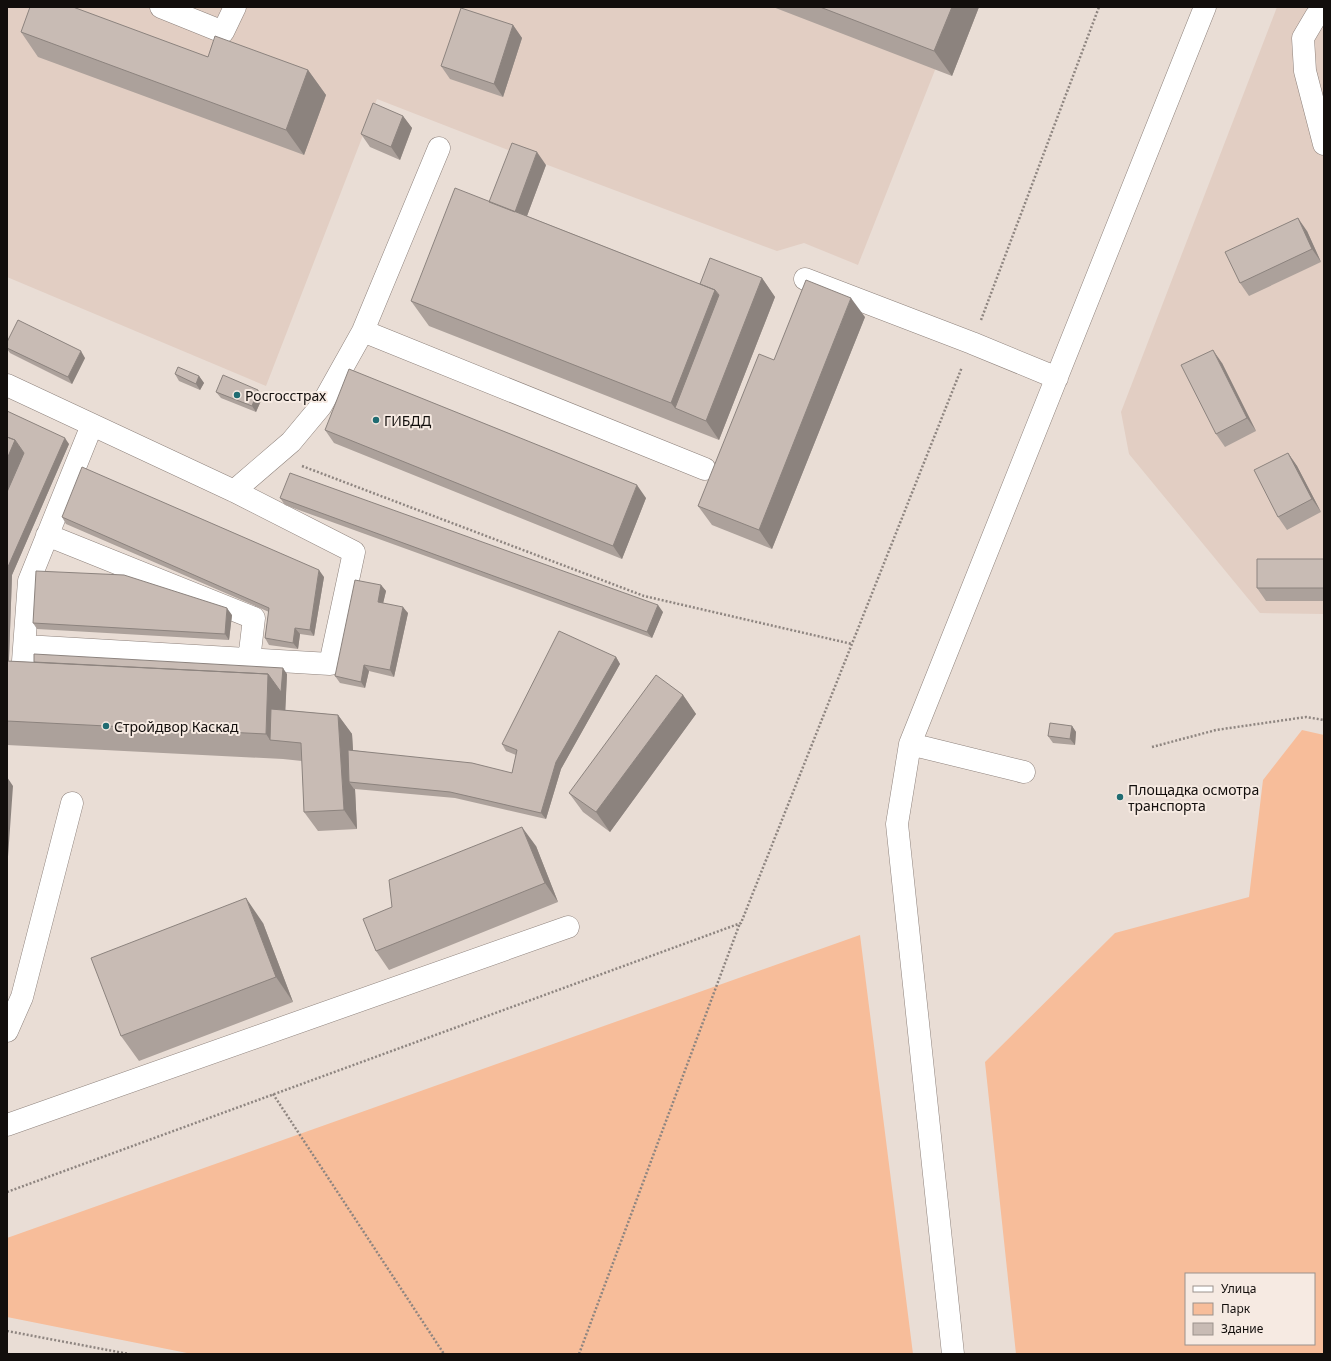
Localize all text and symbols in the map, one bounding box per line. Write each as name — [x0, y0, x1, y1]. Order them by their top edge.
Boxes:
place label: Росгосстрах — [245, 386, 327, 405]
marker: Росгосстрах — [232, 390, 242, 400]
place label: ГИБДД — [384, 411, 432, 430]
marker: ГИБДД — [371, 415, 381, 425]
place label: Стройдвор Каскад — [114, 717, 239, 736]
marker: Стройдвор Каскад — [101, 721, 111, 731]
place label: Площадка осмотра транспорта — [1128, 780, 1259, 815]
marker: Площадка осмотра транспорта — [1115, 792, 1125, 802]
legend — [1185, 1273, 1315, 1345]
text: Улица — [1221, 1280, 1256, 1297]
text: Парк — [1221, 1300, 1251, 1317]
text: Здание — [1221, 1320, 1264, 1337]

